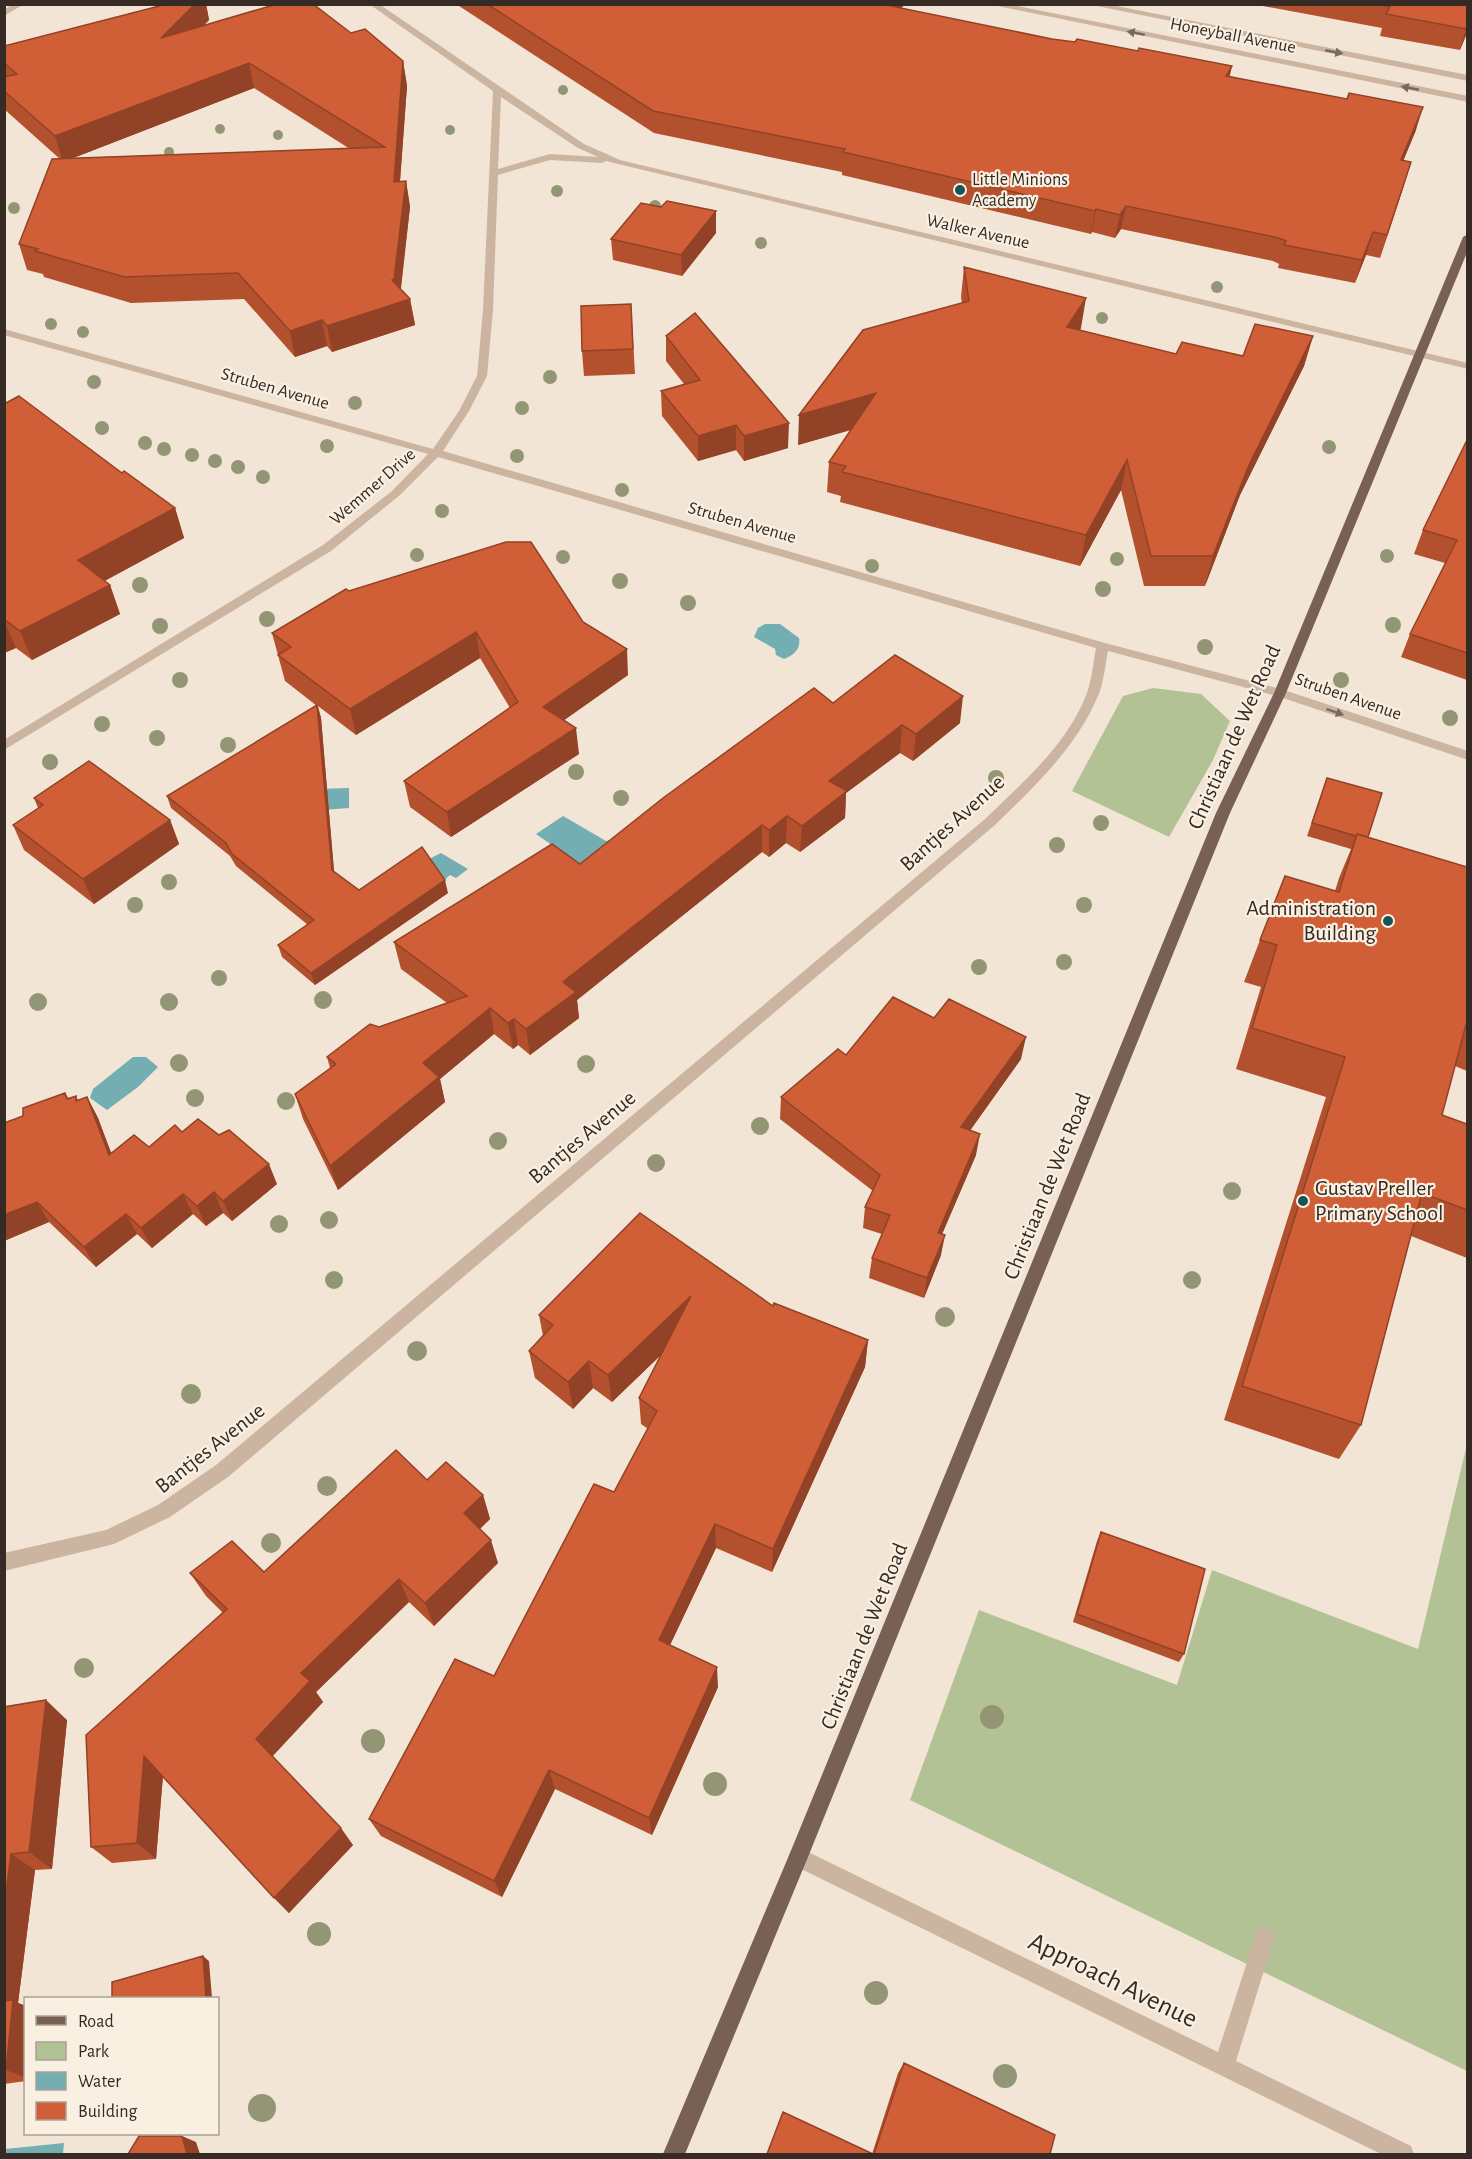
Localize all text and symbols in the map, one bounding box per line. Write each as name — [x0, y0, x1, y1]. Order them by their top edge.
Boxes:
street label: Honeyball Avenue — [1169, 15, 1297, 57]
one-way arrow — [1127, 28, 1146, 37]
one-way arrow — [1325, 48, 1344, 57]
one-way arrow — [1400, 83, 1419, 92]
place label: Little Minions Academy — [972, 171, 1068, 210]
marker: Little Minions Academy — [953, 183, 967, 197]
street label: Walker Avenue — [925, 211, 1031, 253]
street label: Struben Avenue — [219, 365, 331, 413]
street label: Wemmer Drive — [327, 445, 419, 529]
street label: Struben Avenue — [686, 499, 798, 547]
street label: Christiaan de Wet Road — [1183, 642, 1285, 832]
street label: Struben Avenue — [1292, 670, 1404, 724]
one-way arrow — [1326, 707, 1344, 717]
street label: Bantjes Avenue — [896, 771, 1008, 875]
place label: Administration Building — [1246, 897, 1376, 944]
marker: Administration Building — [1381, 914, 1395, 928]
street label: Bantjes Avenue — [524, 1086, 640, 1188]
street label: Christiaan de Wet Road — [1000, 1090, 1094, 1282]
place label: Gustav Preller Primary School — [1315, 1177, 1443, 1224]
marker: Gustav Preller Primary School — [1296, 1194, 1310, 1208]
street label: Bantjes Avenue — [151, 1399, 269, 1497]
street label: Christiaan de Wet Road — [817, 1540, 911, 1732]
street label: Approach Avenue — [1024, 1927, 1202, 2033]
legend — [24, 1997, 219, 2135]
text: Road — [78, 2013, 114, 2031]
text: Park — [78, 2043, 110, 2061]
text: Water — [78, 2073, 121, 2091]
text: Building — [78, 2103, 138, 2121]

